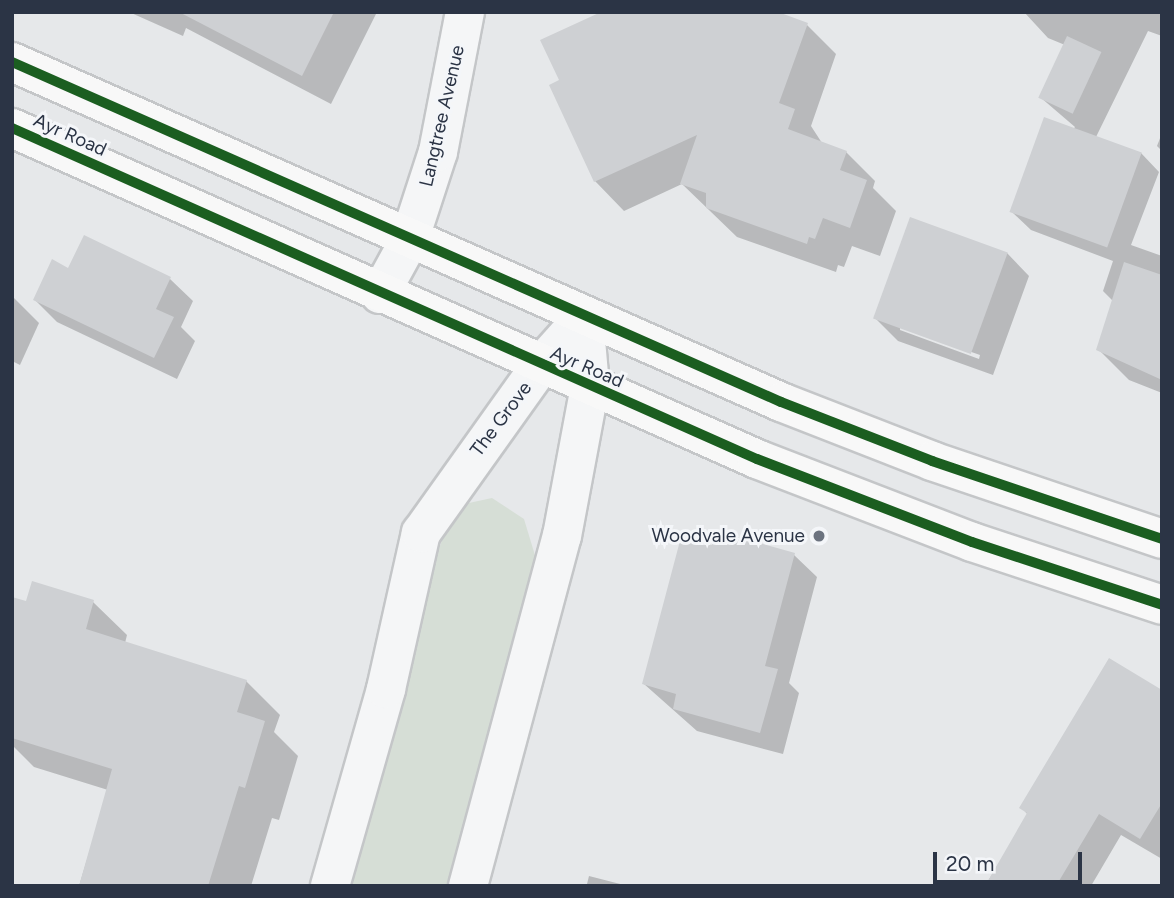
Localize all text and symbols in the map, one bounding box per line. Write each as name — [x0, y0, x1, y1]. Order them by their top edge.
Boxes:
street label: Langtree Avenue — [415, 43, 469, 189]
street label: Ayr Road — [30, 109, 110, 161]
street label: Ayr Road — [547, 341, 627, 393]
street label: The Grove — [465, 377, 537, 461]
place label: Woodvale Avenue — [652, 525, 805, 547]
marker: Woodvale Avenue — [811, 528, 827, 544]
scale bar — [936, 838, 1085, 882]
text: 20 m — [946, 851, 994, 876]

